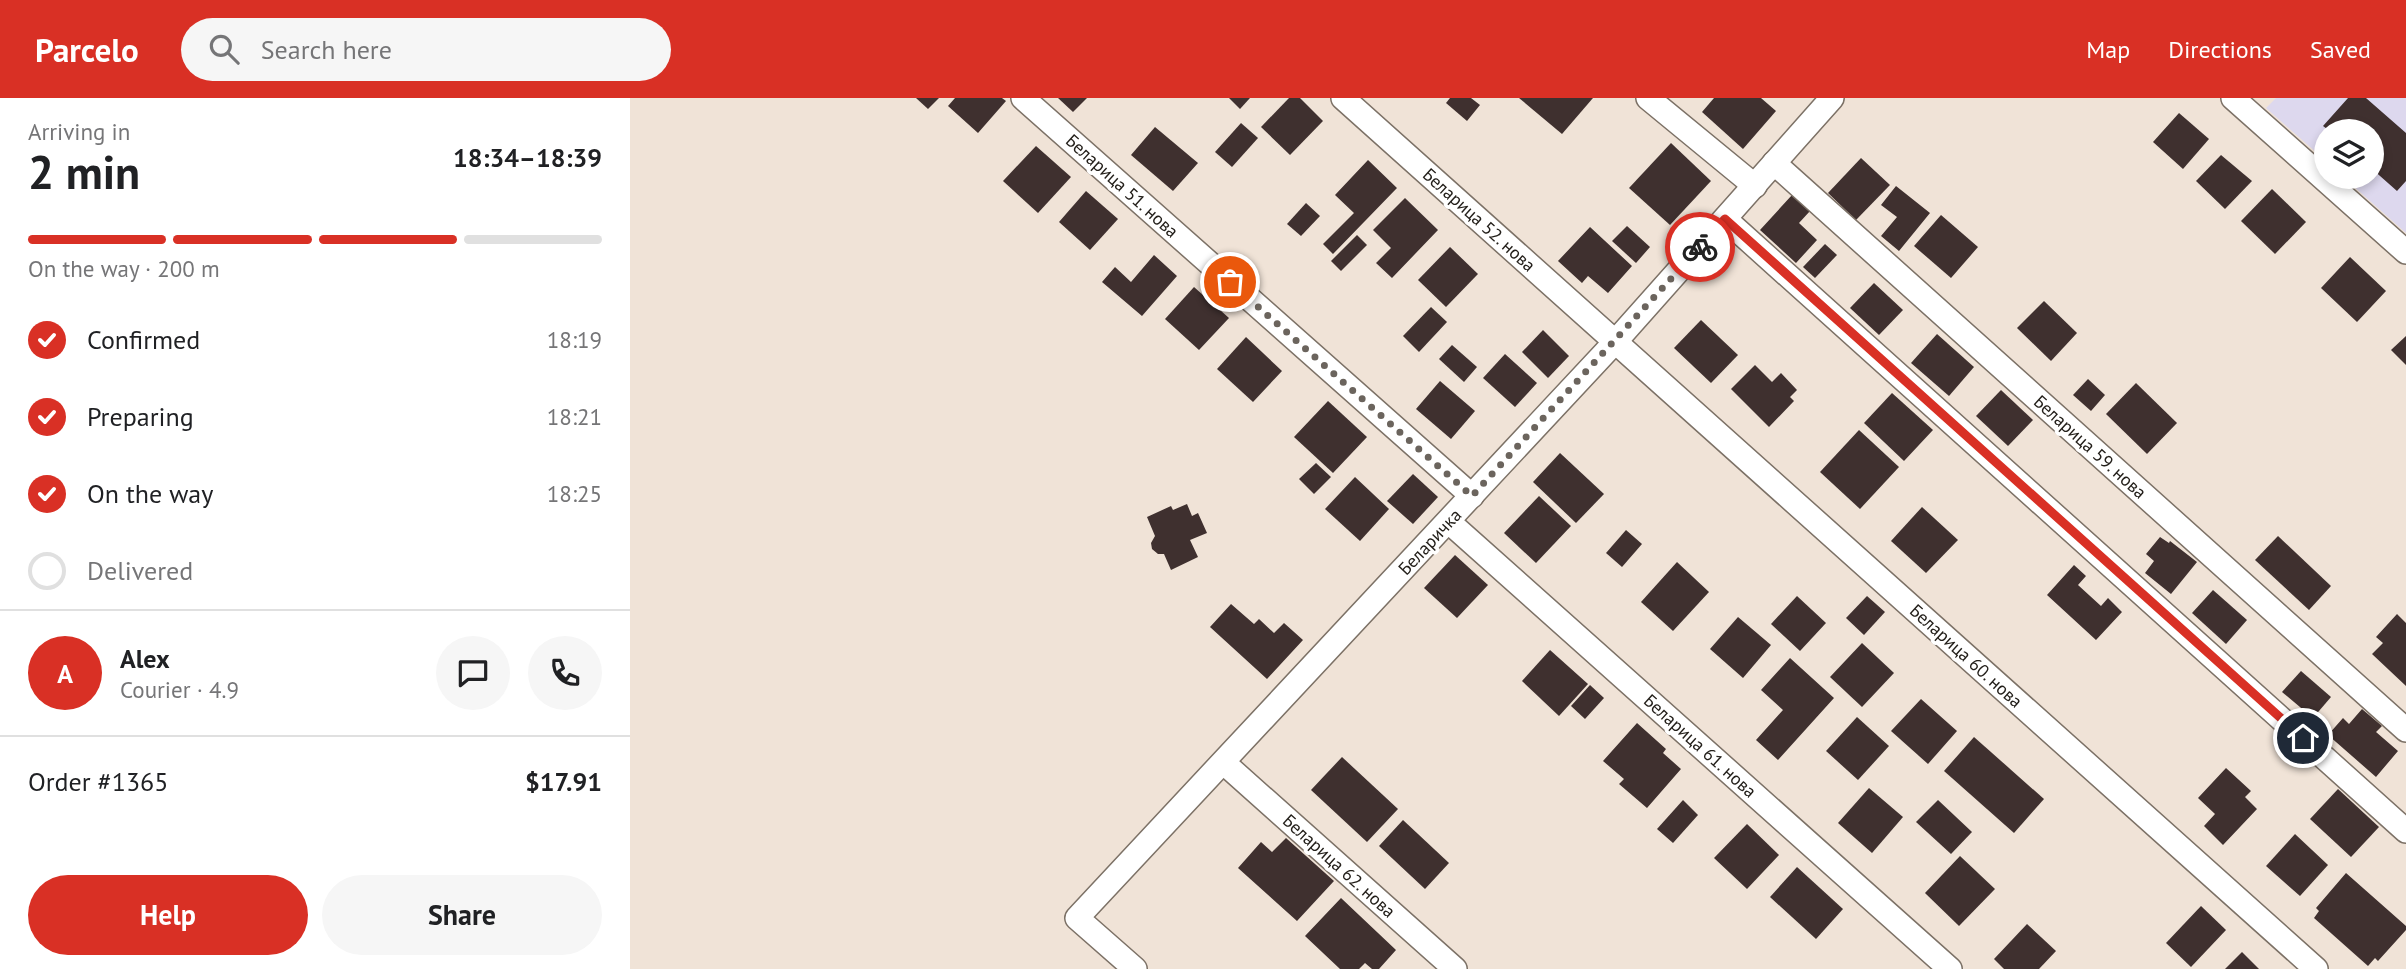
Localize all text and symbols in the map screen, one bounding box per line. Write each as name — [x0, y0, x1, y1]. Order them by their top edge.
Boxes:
search box — [181, 18, 671, 81]
text: Parcelo — [35, 28, 139, 71]
icon: search — [205, 30, 243, 68]
text: Search here — [261, 33, 392, 66]
text: Map — [2086, 34, 2130, 65]
text: Directions — [2168, 34, 2272, 65]
text: Saved — [2310, 34, 2371, 65]
text: Arriving in — [28, 117, 130, 146]
map controls — [2314, 119, 2384, 189]
button: layers — [2314, 119, 2384, 189]
street label: Беларица 51. нова — [1061, 129, 1184, 242]
text: 18:34–18:39 — [453, 141, 602, 174]
text: 2 min — [28, 142, 140, 202]
street label: Беларица 52. нова — [1418, 163, 1541, 276]
courier — [1665, 212, 1735, 282]
icon: bike — [1681, 228, 1719, 266]
pin — [1200, 252, 1260, 312]
text: On the way · 200 m — [28, 254, 220, 283]
icon: bag — [1211, 263, 1249, 301]
icon: check — [28, 321, 66, 359]
text: Confirmed — [87, 323, 200, 356]
text: 18:19 — [547, 325, 602, 354]
street label: Беларица 59. нова — [2029, 390, 2152, 503]
icon: check — [28, 398, 66, 436]
text: Preparing — [87, 400, 194, 433]
text: 18:21 — [547, 402, 602, 431]
icon: check — [28, 475, 66, 513]
text: On the way — [87, 477, 213, 510]
text: 18:25 — [547, 479, 602, 508]
street label: Беларичка — [1393, 504, 1466, 580]
text: Delivered — [87, 554, 193, 587]
street label: Беларица 60. нова — [1905, 599, 2028, 712]
button: chat — [436, 636, 510, 710]
button: phone — [528, 636, 602, 710]
text: Alex — [120, 642, 170, 675]
text: A — [57, 657, 73, 690]
text: Courier · 4.9 — [120, 675, 239, 704]
street label: Беларица 61. нова — [1639, 689, 1762, 802]
pin — [2273, 708, 2333, 768]
icon: home — [2284, 719, 2322, 757]
text: Order #1365 — [28, 765, 168, 798]
text: $17.91 — [525, 765, 602, 798]
street label: Беларица 62. нова — [1278, 809, 1401, 922]
button: Help — [28, 875, 308, 955]
button: Share — [322, 875, 602, 955]

